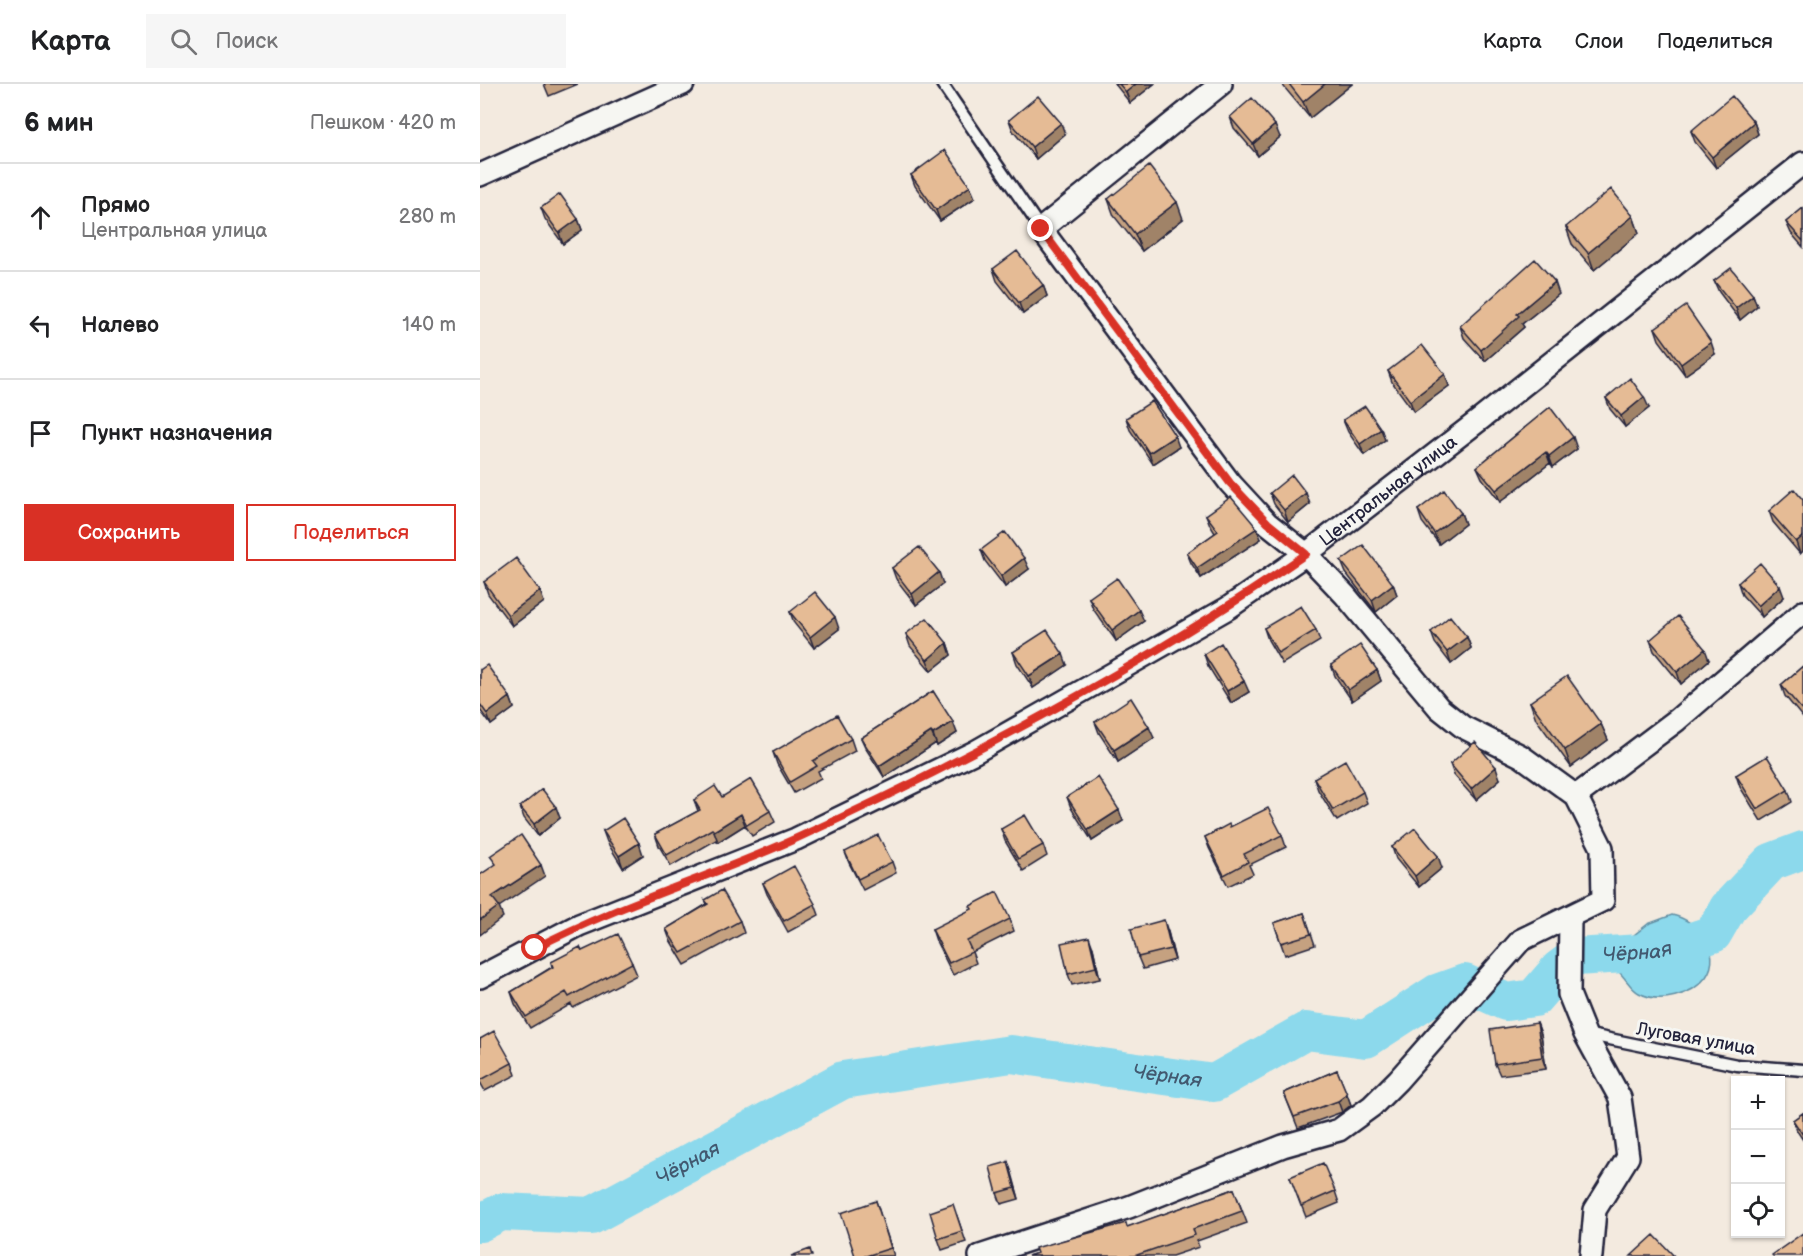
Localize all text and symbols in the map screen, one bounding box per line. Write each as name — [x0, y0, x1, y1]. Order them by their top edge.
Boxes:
search box — [146, 14, 566, 68]
text: Карта — [30, 25, 110, 58]
icon: search — [167, 25, 200, 58]
text: Поиск — [215, 28, 278, 55]
text: Карта — [1483, 29, 1542, 54]
text: Слои — [1575, 29, 1624, 54]
text: Поделиться — [1657, 29, 1773, 54]
text: 6 мин — [24, 108, 94, 139]
text: Пешком · 420 m — [310, 111, 456, 135]
text: Прямо — [81, 192, 150, 219]
icon: ahead — [24, 201, 57, 234]
text: 280 m — [399, 205, 456, 229]
route end — [1027, 215, 1053, 241]
text: Центральная улица — [81, 219, 267, 243]
icon: left — [24, 309, 57, 342]
text: Налево — [81, 312, 159, 339]
text: 140 m — [402, 313, 456, 337]
icon: arrive — [24, 417, 57, 450]
text: Пункт назначения — [81, 420, 273, 447]
street label: Центральная улица — [1315, 431, 1461, 550]
button: Сохранить — [24, 504, 234, 561]
button: Поделиться — [246, 504, 456, 561]
route start — [521, 934, 547, 960]
water label: Чёрная — [1602, 936, 1675, 967]
street label: Луговая улица — [1634, 1018, 1757, 1060]
water label: Чёрная — [1131, 1060, 1204, 1093]
map controls — [1731, 1076, 1785, 1238]
button: + — [1731, 1076, 1785, 1130]
button: − — [1731, 1130, 1785, 1184]
water label: Чёрная — [652, 1136, 724, 1191]
button: locate — [1731, 1184, 1785, 1238]

